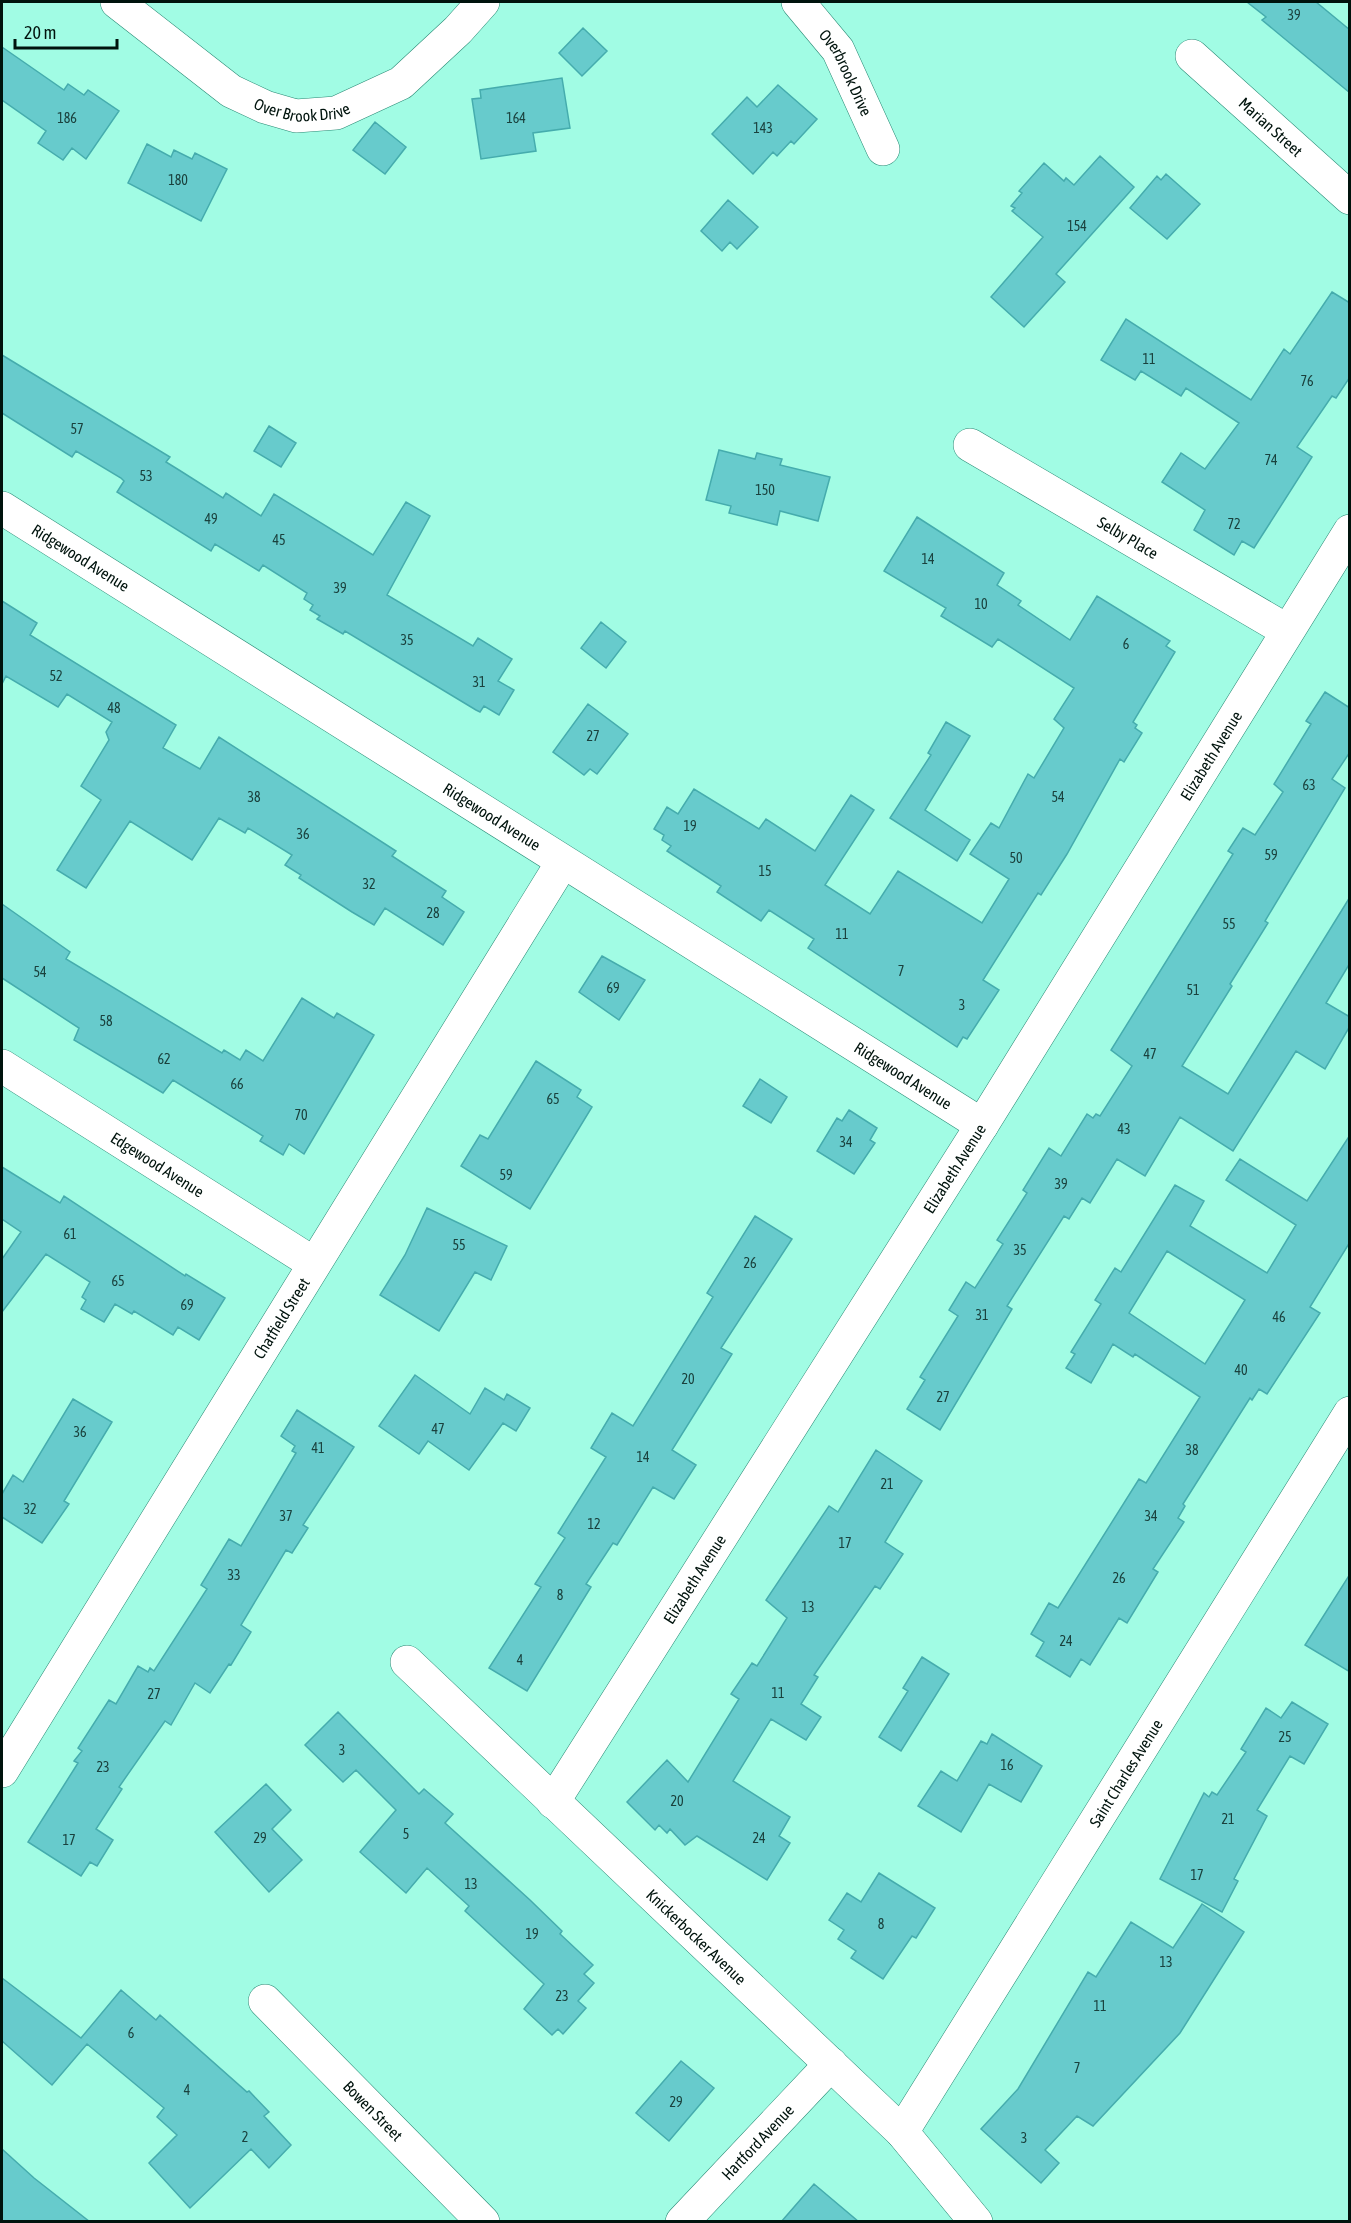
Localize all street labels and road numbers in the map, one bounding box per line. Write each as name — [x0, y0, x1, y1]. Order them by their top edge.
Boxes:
street label: Overbrook Drive — [816, 26, 876, 119]
street label: Over Brook Drive — [251, 94, 353, 125]
street label: Marian Street — [1235, 94, 1307, 160]
street label: Selby Place — [1094, 513, 1161, 562]
street label: Ridgewood Avenue — [29, 520, 133, 595]
street label: Elizabeth Avenue — [1176, 708, 1245, 804]
street label: Ridgewood Avenue — [440, 779, 544, 854]
street label: Ridgewood Avenue — [851, 1038, 955, 1113]
street label: Elizabeth Avenue — [920, 1121, 989, 1216]
street label: Edgewood Avenue — [108, 1128, 207, 1201]
street label: Chatfield Street — [250, 1274, 313, 1362]
street label: Elizabeth Avenue — [659, 1531, 729, 1627]
street label: Saint Charles Avenue — [1085, 1716, 1166, 1830]
street label: Knickerbocker Avenue — [643, 1885, 750, 1988]
street label: Bowen Street — [340, 2077, 407, 2145]
street label: Hartford Avenue — [718, 2101, 797, 2183]

